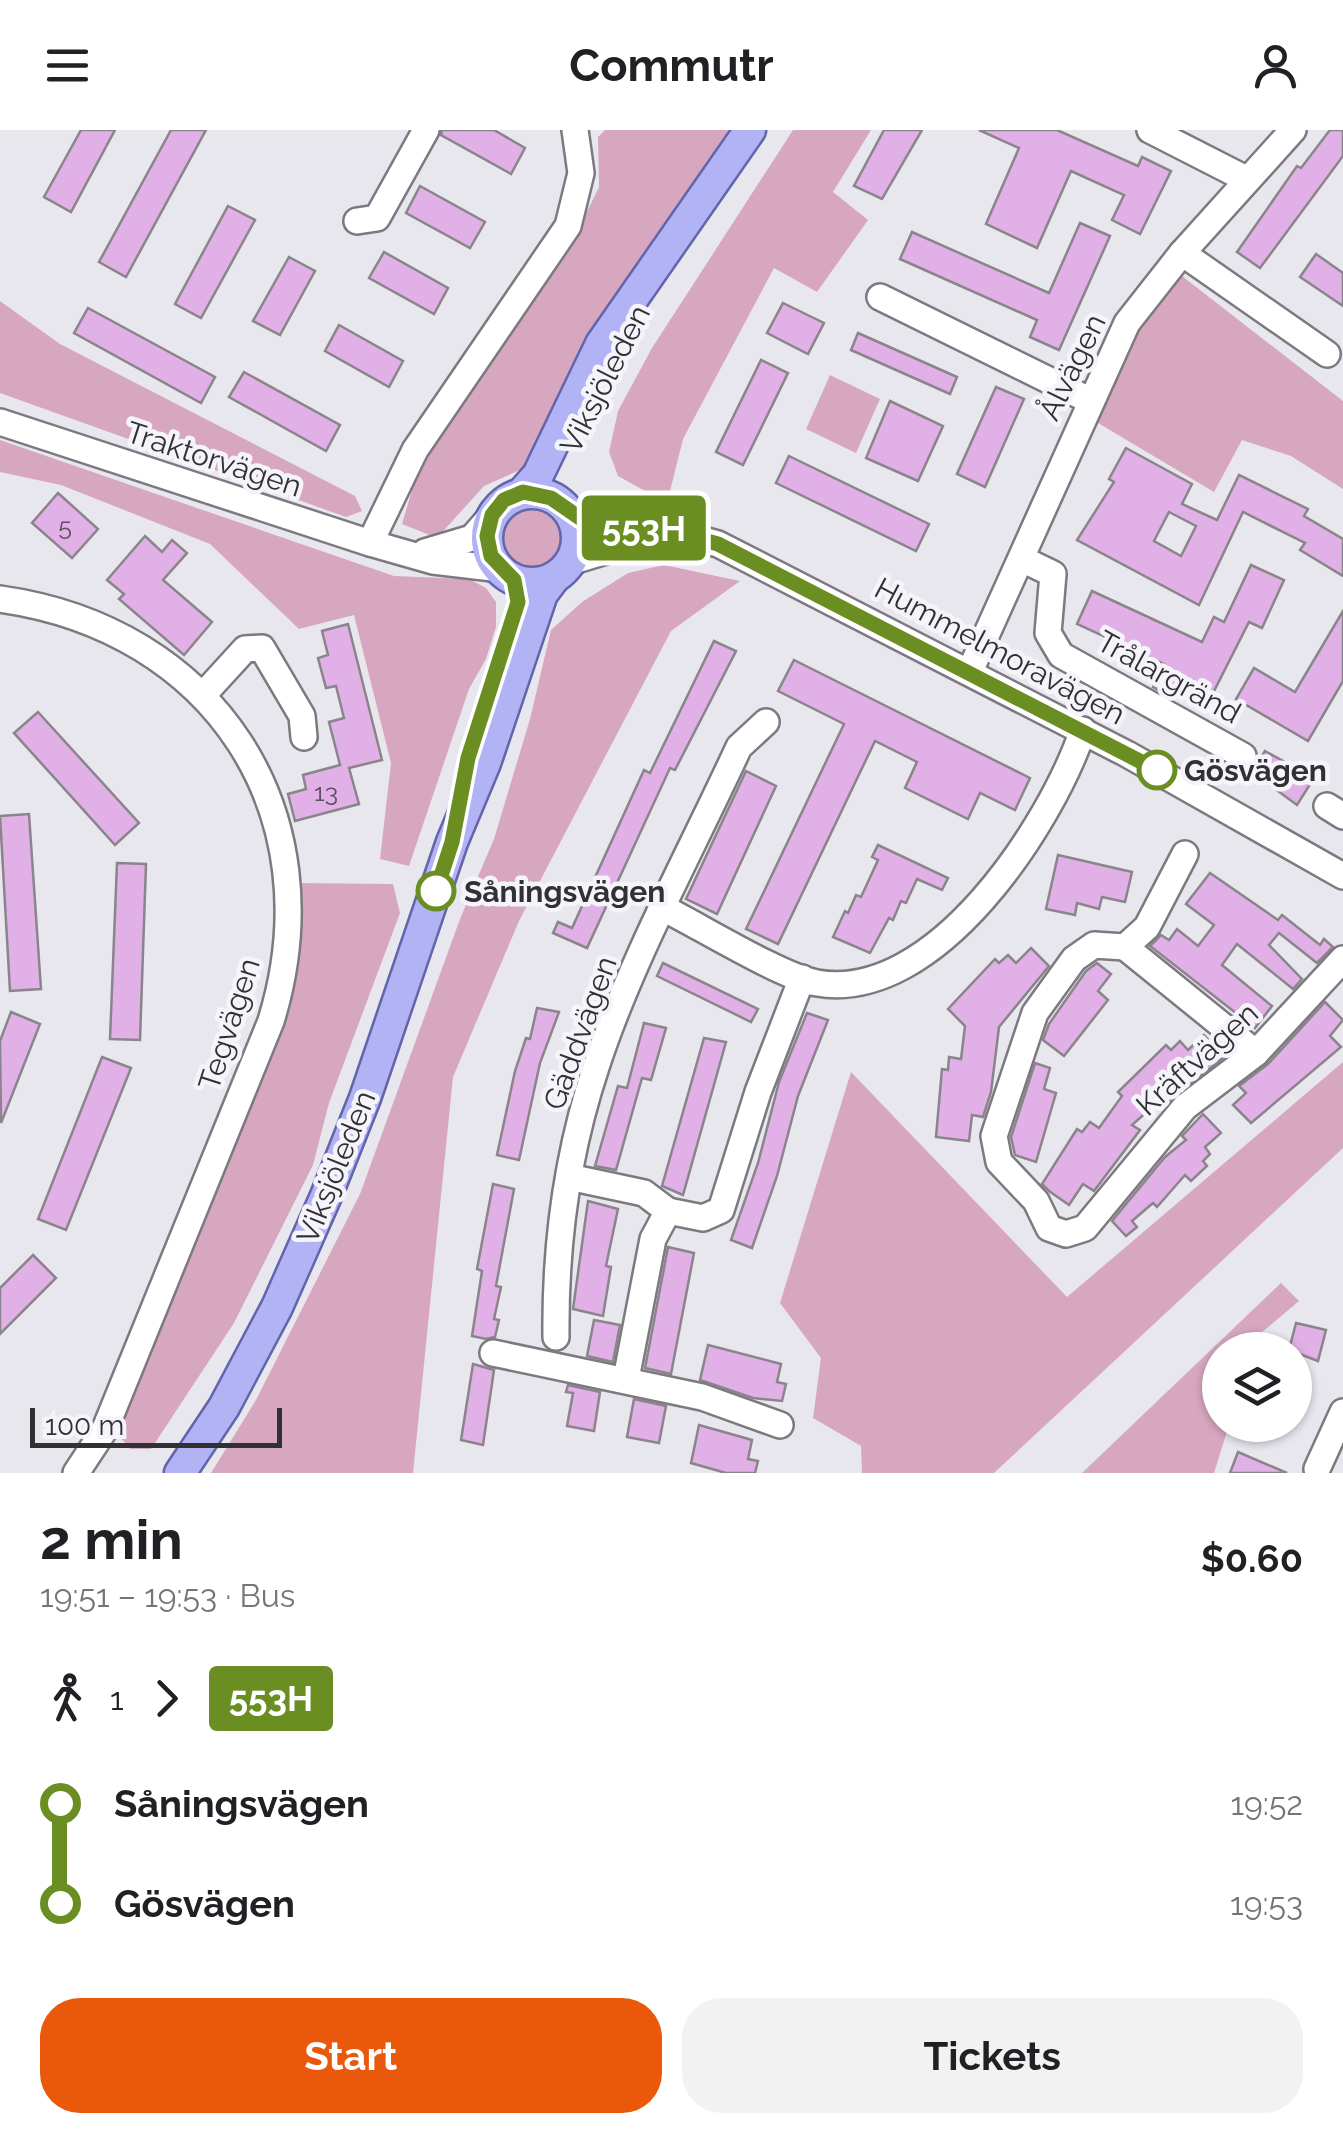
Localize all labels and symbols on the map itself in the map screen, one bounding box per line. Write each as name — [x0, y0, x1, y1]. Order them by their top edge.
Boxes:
street label: Viksjöleden — [553, 299, 657, 459]
street label: Ålvägen — [1031, 308, 1113, 426]
street label: Traktorvägen — [122, 414, 306, 504]
line badge: 553H — [574, 496, 714, 560]
house number: 5 — [58, 511, 72, 541]
street label: Hummelmoravägen — [869, 570, 1131, 732]
street label: Trålargränd — [1091, 623, 1247, 731]
marker: Gösvägen — [1138, 751, 1176, 789]
place label: Gösvägen — [1184, 753, 1327, 788]
house number: 13 — [314, 777, 338, 807]
marker: Såningsvägen — [417, 872, 455, 910]
place label: Såningsvägen — [464, 874, 665, 909]
street label: Gäddvägen — [536, 951, 624, 1115]
street label: Tegvägen — [191, 954, 267, 1094]
street label: Kräftvägen — [1129, 995, 1265, 1123]
street label: Viksjöleden — [290, 1086, 382, 1248]
scale bar — [30, 1403, 282, 1448]

